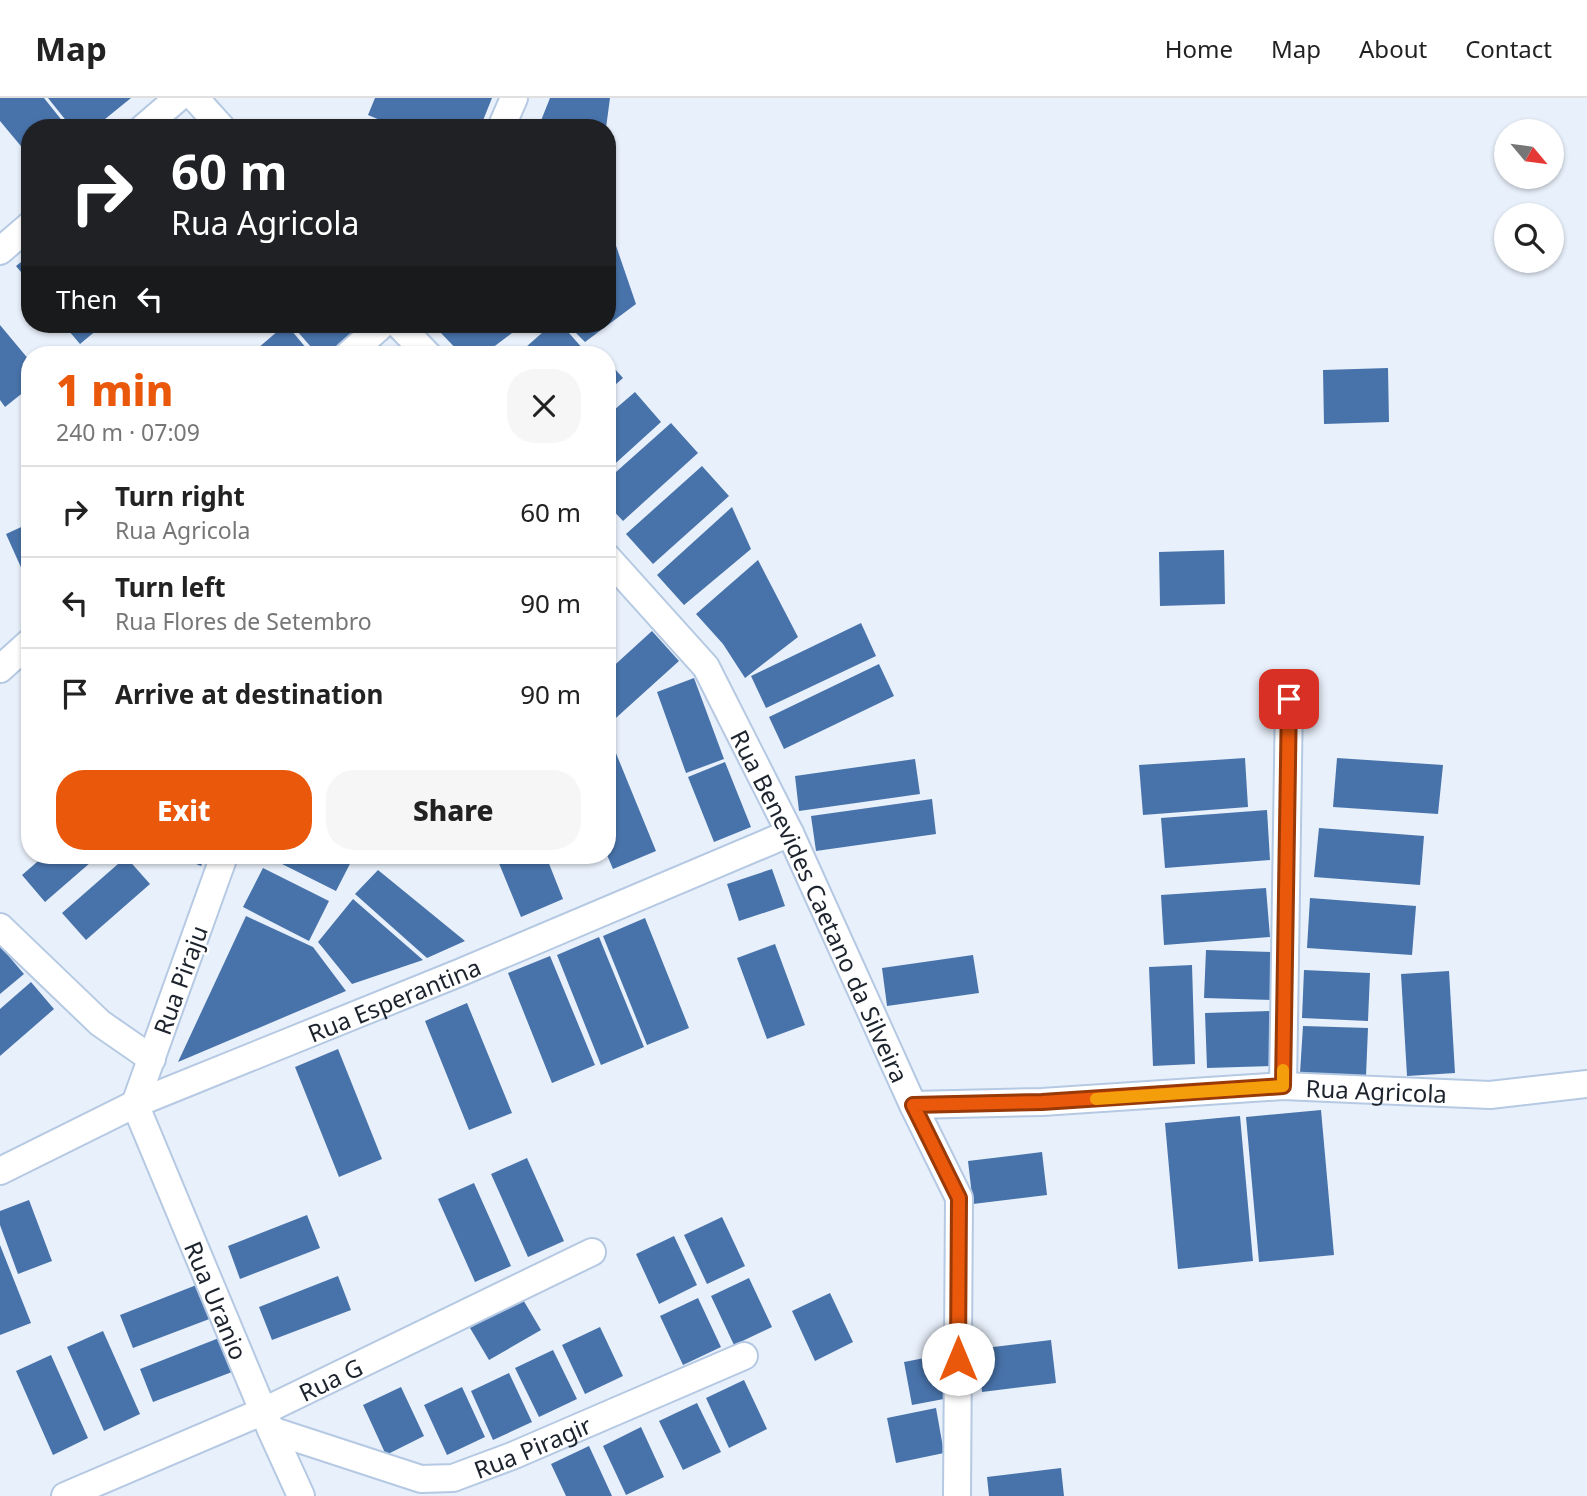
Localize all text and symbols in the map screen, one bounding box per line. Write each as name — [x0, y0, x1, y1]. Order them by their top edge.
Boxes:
text: Map — [35, 26, 107, 71]
text: Home — [1165, 32, 1233, 65]
text: Map — [1271, 32, 1321, 65]
text: About — [1359, 32, 1427, 65]
text: Contact — [1465, 32, 1552, 65]
north arrow — [1494, 119, 1564, 189]
map controls — [1494, 119, 1564, 273]
text: 60 m — [171, 138, 288, 204]
icon: right — [56, 147, 147, 238]
text: Rua Agricola — [171, 201, 359, 244]
button: search — [1494, 203, 1564, 273]
icon: left — [131, 280, 169, 318]
text: Then — [56, 281, 117, 317]
text: 1 min — [56, 361, 173, 418]
button: close — [507, 369, 581, 443]
text: 240 m · 07:09 — [56, 416, 200, 448]
text: Turn right — [115, 478, 245, 514]
icon: right — [56, 493, 94, 531]
text: 60 m — [520, 494, 581, 530]
text: Rua Agricola — [115, 514, 250, 546]
text: Turn left — [115, 569, 226, 605]
icon: left — [56, 584, 94, 622]
text: 90 m — [520, 585, 581, 621]
text: Rua Flores de Setembro — [115, 605, 372, 637]
pin — [1259, 669, 1319, 729]
icon: arrive — [56, 675, 94, 713]
text: Arrive at destination — [115, 676, 384, 712]
text: 90 m — [520, 676, 581, 712]
icon: arrive — [1270, 680, 1308, 718]
street label: Rua Benevides Caetano da Silveira — [724, 724, 917, 1088]
button: Exit — [56, 770, 312, 850]
button: Share — [326, 770, 581, 850]
street label: Rua Piraju — [145, 921, 215, 1039]
street label: Rua Esperantina — [303, 949, 485, 1049]
street label: Rua Agricola — [1305, 1071, 1448, 1110]
street label: Rua Uranio — [177, 1236, 256, 1364]
position arrow — [921, 1322, 995, 1396]
street label: Rua G — [293, 1349, 368, 1408]
street label: Rua Piragir — [469, 1407, 596, 1485]

